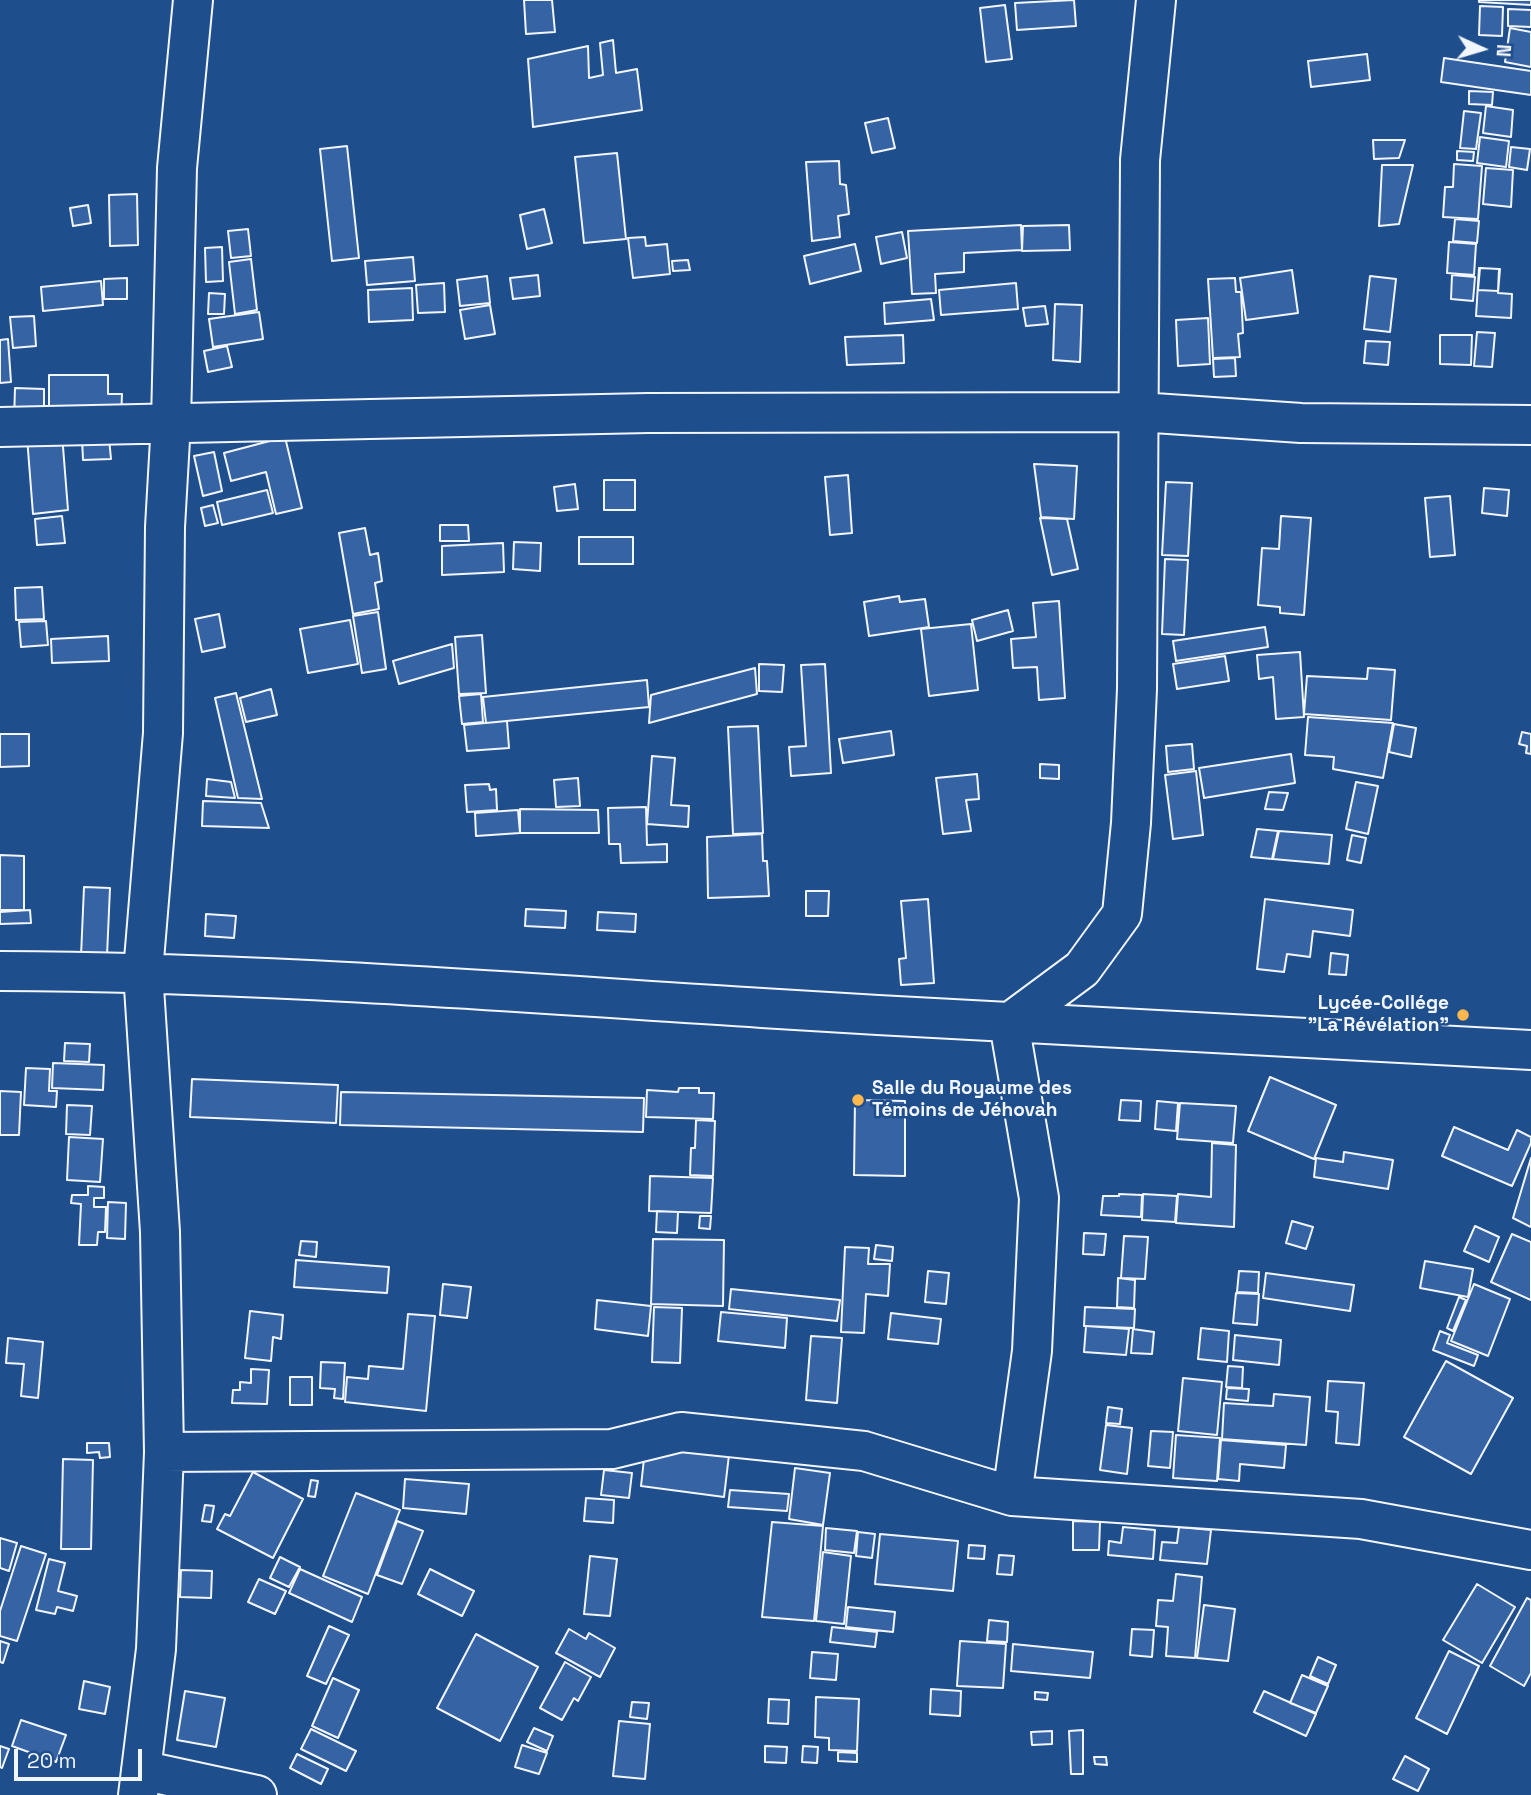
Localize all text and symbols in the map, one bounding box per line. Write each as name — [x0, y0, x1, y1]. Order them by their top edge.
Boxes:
north arrow — [1447, 14, 1517, 84]
text: N — [1491, 43, 1516, 58]
place label: Lycée-Collége "La Révélation" — [1307, 993, 1449, 1037]
marker: Lycée-Collége "La Révélation" — [1455, 1007, 1471, 1023]
place label: Salle du Royaume des Témoins de Jéhovah — [872, 1078, 1072, 1122]
marker: Salle du Royaume des Témoins de Jéhovah — [850, 1092, 866, 1108]
scale bar — [18, 1736, 145, 1780]
text: 20 m — [27, 1747, 77, 1774]

